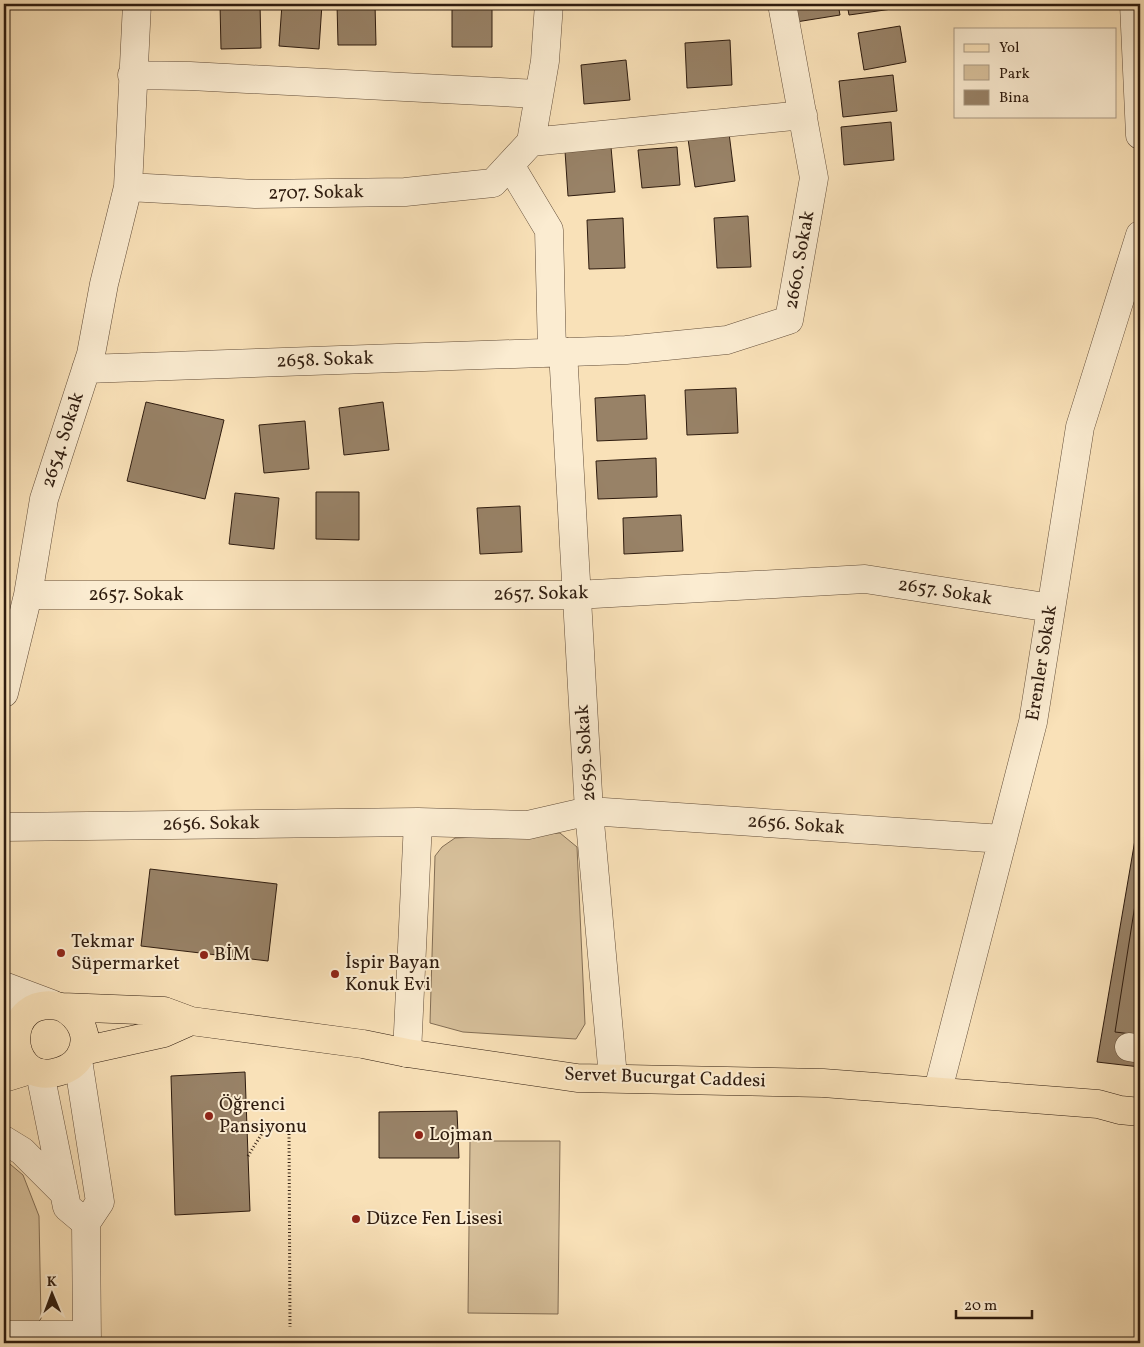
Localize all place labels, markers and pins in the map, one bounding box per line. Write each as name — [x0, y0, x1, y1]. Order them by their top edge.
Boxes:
place label: Tekmar Süpermarket — [71, 929, 180, 977]
place label: BİM — [214, 942, 251, 968]
marker: Tekmar Süpermarket — [55, 947, 67, 959]
marker: BİM — [198, 949, 210, 961]
place label: İspir Bayan Konuk Evi — [345, 950, 440, 998]
marker: İspir Bayan Konuk Evi — [329, 968, 341, 980]
place label: Öğrenci Pansiyonu — [219, 1092, 307, 1140]
marker: Öğrenci Pansiyonu — [203, 1110, 215, 1122]
place label: Lojman — [429, 1122, 493, 1148]
marker: Lojman — [413, 1129, 425, 1141]
place label: Düzce Fen Lisesi — [366, 1206, 503, 1232]
marker: Düzce Fen Lisesi — [350, 1213, 362, 1225]

